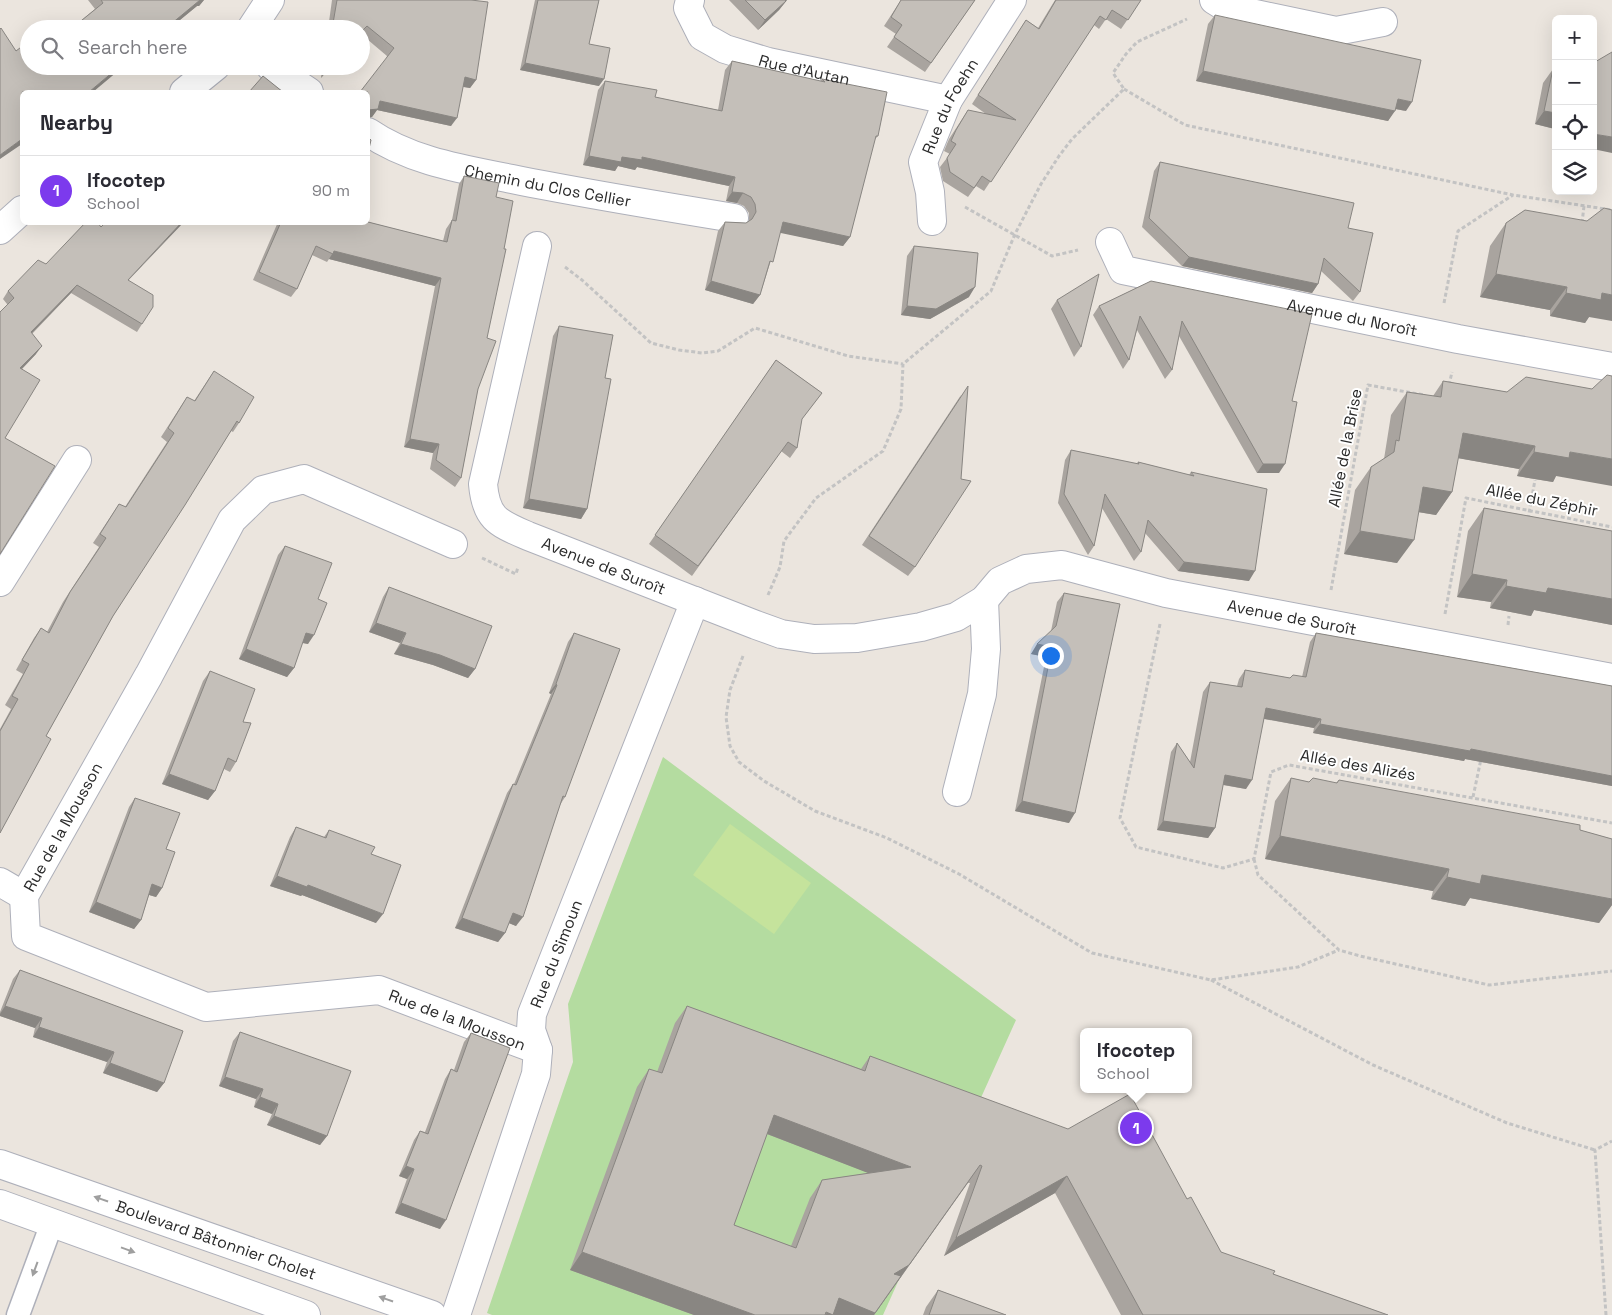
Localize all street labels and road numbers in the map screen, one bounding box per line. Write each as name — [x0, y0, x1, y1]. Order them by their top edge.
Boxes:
street label: Rue d'Autan — [756, 49, 852, 90]
street label: Rue du Foehn — [917, 54, 983, 157]
street label: Chemin du Clos Cellier — [463, 159, 633, 211]
street label: Avenue du Noroît — [1285, 294, 1419, 341]
street label: Allée de la Brise — [1323, 387, 1367, 509]
street label: Allée du Zéphir — [1484, 479, 1600, 521]
street label: Avenue de Suroît — [539, 532, 669, 599]
street label: Avenue de Suroît — [1226, 594, 1358, 640]
street label: Allée des Alizés — [1299, 745, 1417, 785]
street label: Rue de la Mousson — [19, 759, 107, 895]
street label: Rue du Simoun — [525, 897, 587, 1011]
street label: Rue de la Mousson — [386, 984, 529, 1055]
street label: Boulevard Bâtonnier Cholet — [113, 1195, 319, 1284]

